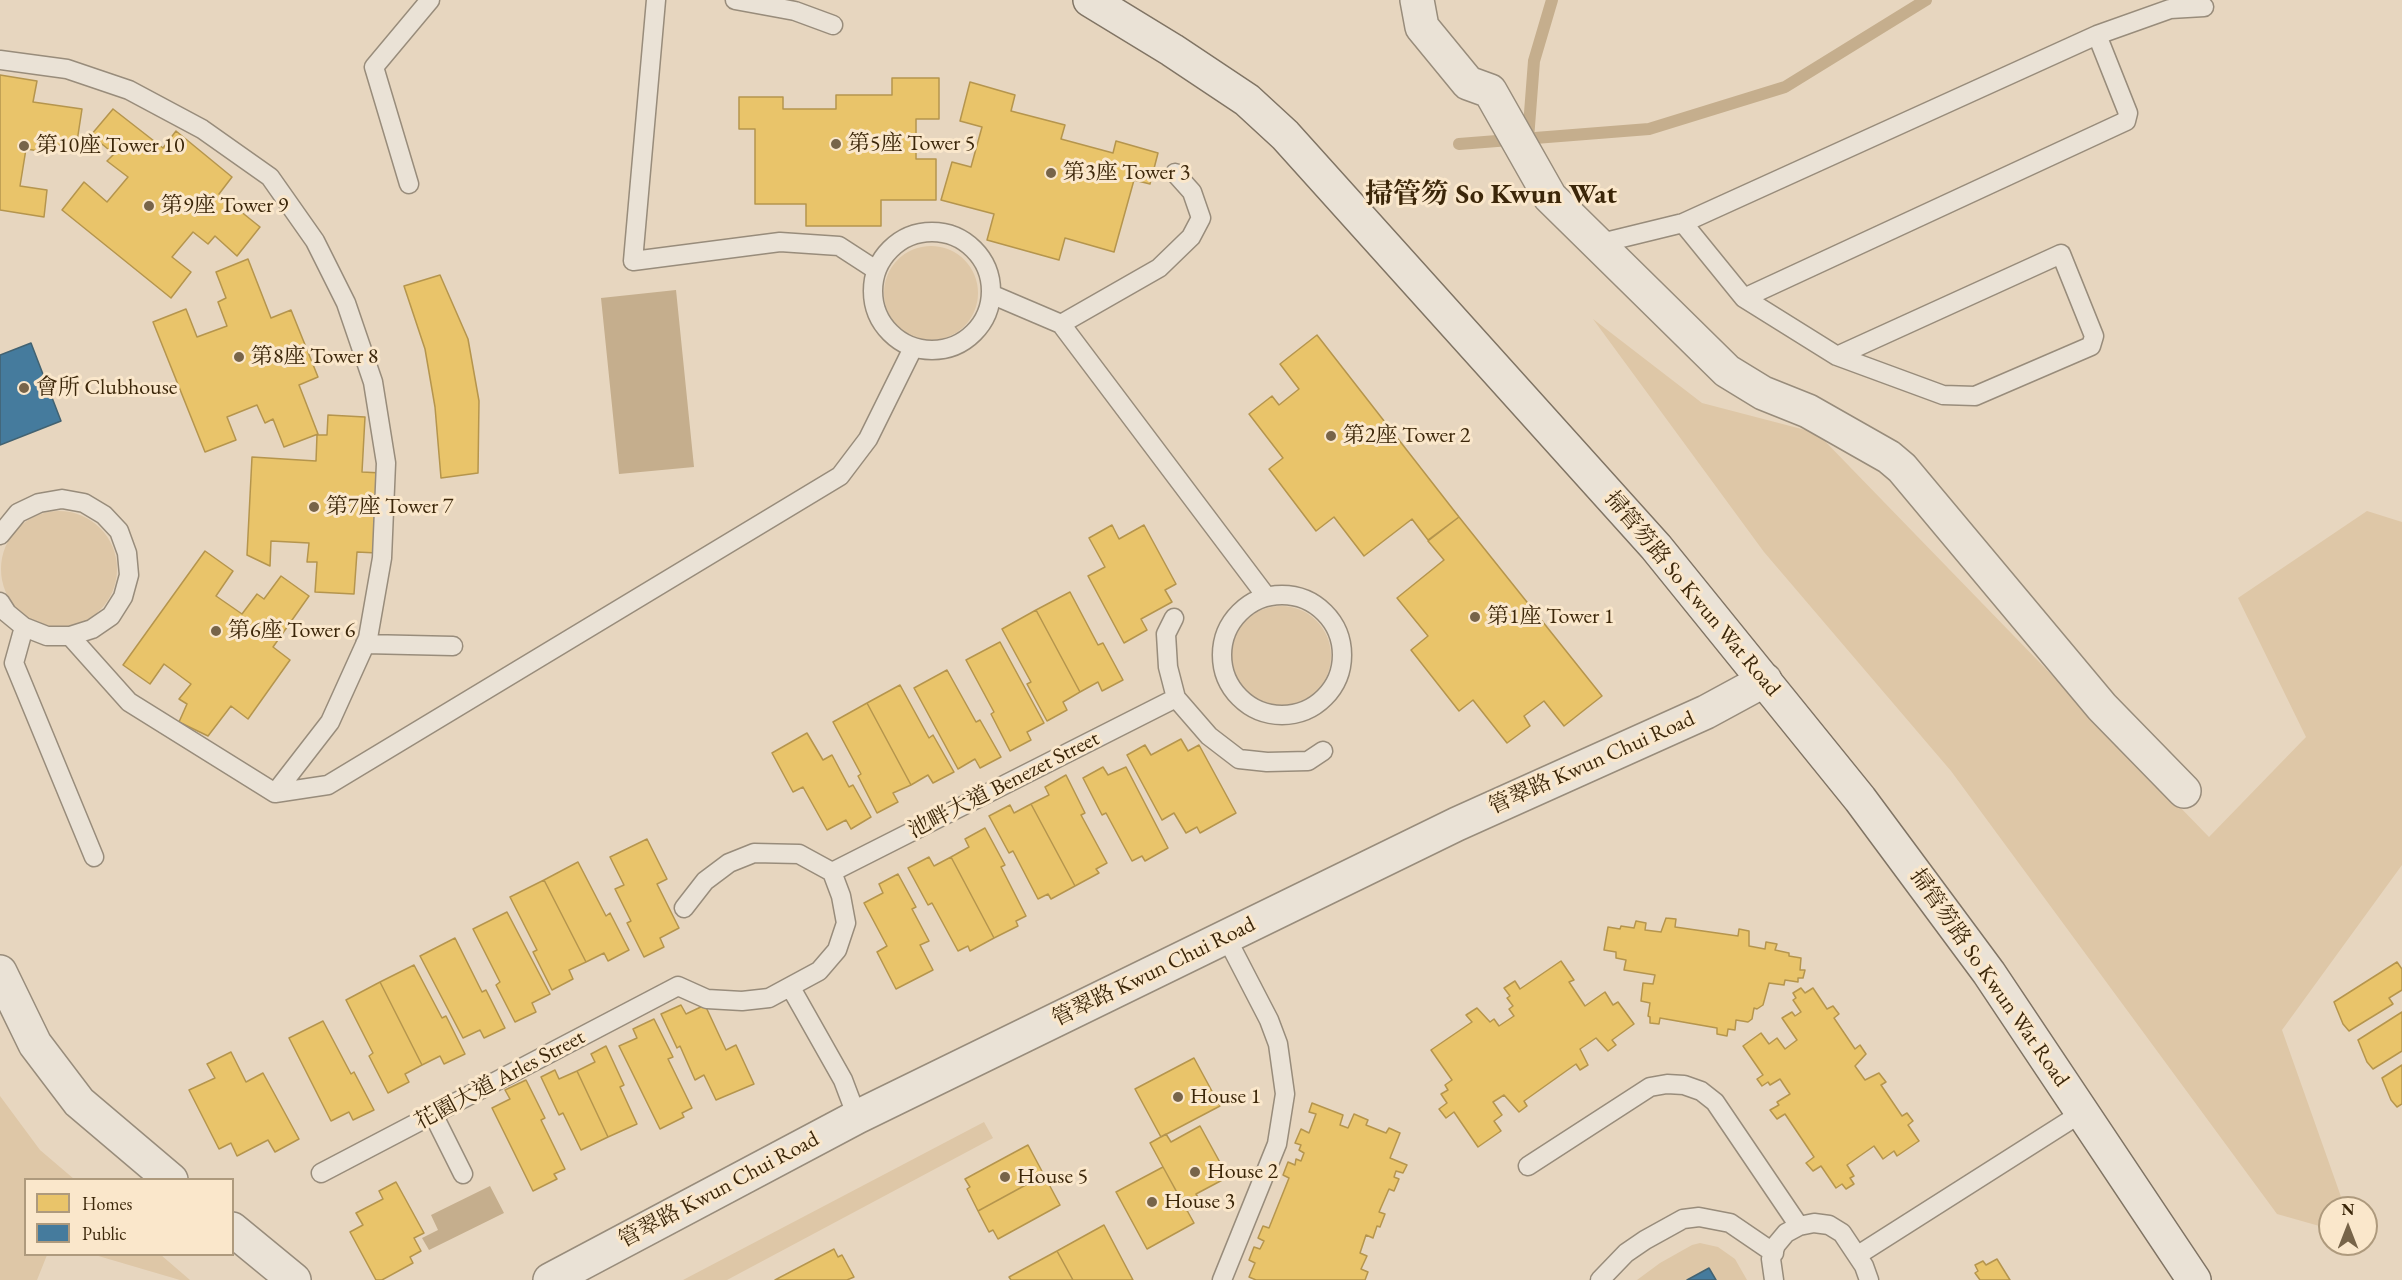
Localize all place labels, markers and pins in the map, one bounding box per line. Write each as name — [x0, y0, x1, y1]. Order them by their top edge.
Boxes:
place label: 第5座 Tower 5 — [848, 131, 975, 157]
place label: 第10座 Tower 10 — [36, 133, 184, 159]
marker: 第5座 Tower 5 — [829, 137, 843, 151]
marker: 第10座 Tower 10 — [17, 139, 31, 153]
place label: 第3座 Tower 3 — [1063, 160, 1190, 186]
marker: 第3座 Tower 3 — [1044, 166, 1058, 180]
place label: 第9座 Tower 9 — [161, 193, 288, 219]
marker: 第9座 Tower 9 — [142, 199, 156, 213]
place label: 第8座 Tower 8 — [251, 344, 378, 370]
marker: 第8座 Tower 8 — [232, 350, 246, 364]
place label: 會所 Clubhouse — [36, 375, 177, 401]
marker: 會所 Clubhouse — [17, 381, 31, 395]
place label: 第2座 Tower 2 — [1343, 423, 1470, 449]
marker: 第2座 Tower 2 — [1324, 429, 1338, 443]
place label: 第7座 Tower 7 — [326, 494, 453, 520]
marker: 第7座 Tower 7 — [307, 500, 321, 514]
place label: 第1座 Tower 1 — [1487, 604, 1614, 630]
marker: 第1座 Tower 1 — [1468, 610, 1482, 624]
place label: 第6座 Tower 6 — [228, 618, 355, 644]
marker: 第6座 Tower 6 — [209, 624, 223, 638]
place label: House 1 — [1190, 1084, 1261, 1110]
marker: House 1 — [1171, 1090, 1185, 1104]
place label: House 2 — [1207, 1159, 1278, 1185]
place label: House 5 — [1017, 1164, 1088, 1190]
marker: House 2 — [1188, 1165, 1202, 1179]
marker: House 5 — [998, 1170, 1012, 1184]
place label: House 3 — [1164, 1189, 1235, 1215]
marker: House 3 — [1145, 1195, 1159, 1209]

